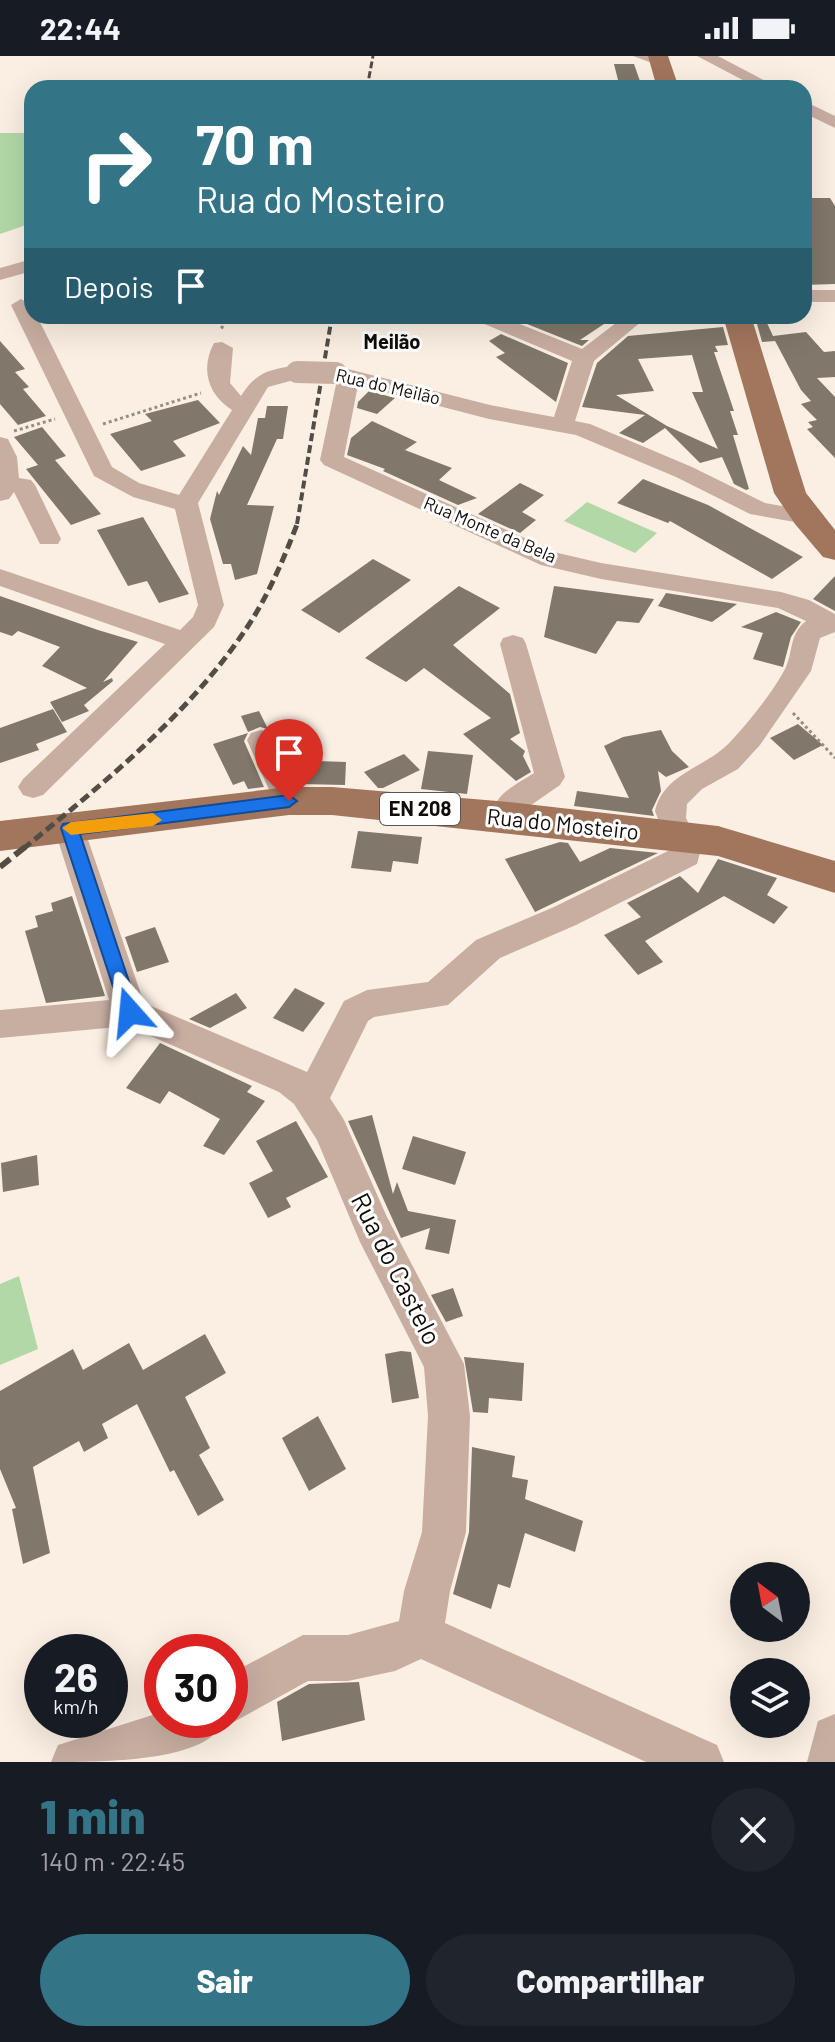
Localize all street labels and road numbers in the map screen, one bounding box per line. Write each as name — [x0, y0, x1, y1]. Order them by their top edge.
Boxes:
street label: Rua do Meilão — [334, 363, 443, 409]
street label: Rua Monte da Bela — [421, 491, 560, 567]
road number: EN 208 — [380, 793, 460, 825]
street label: Rua do Mosteiro — [486, 802, 640, 844]
street label: Rua do Castelo — [346, 1187, 449, 1349]

